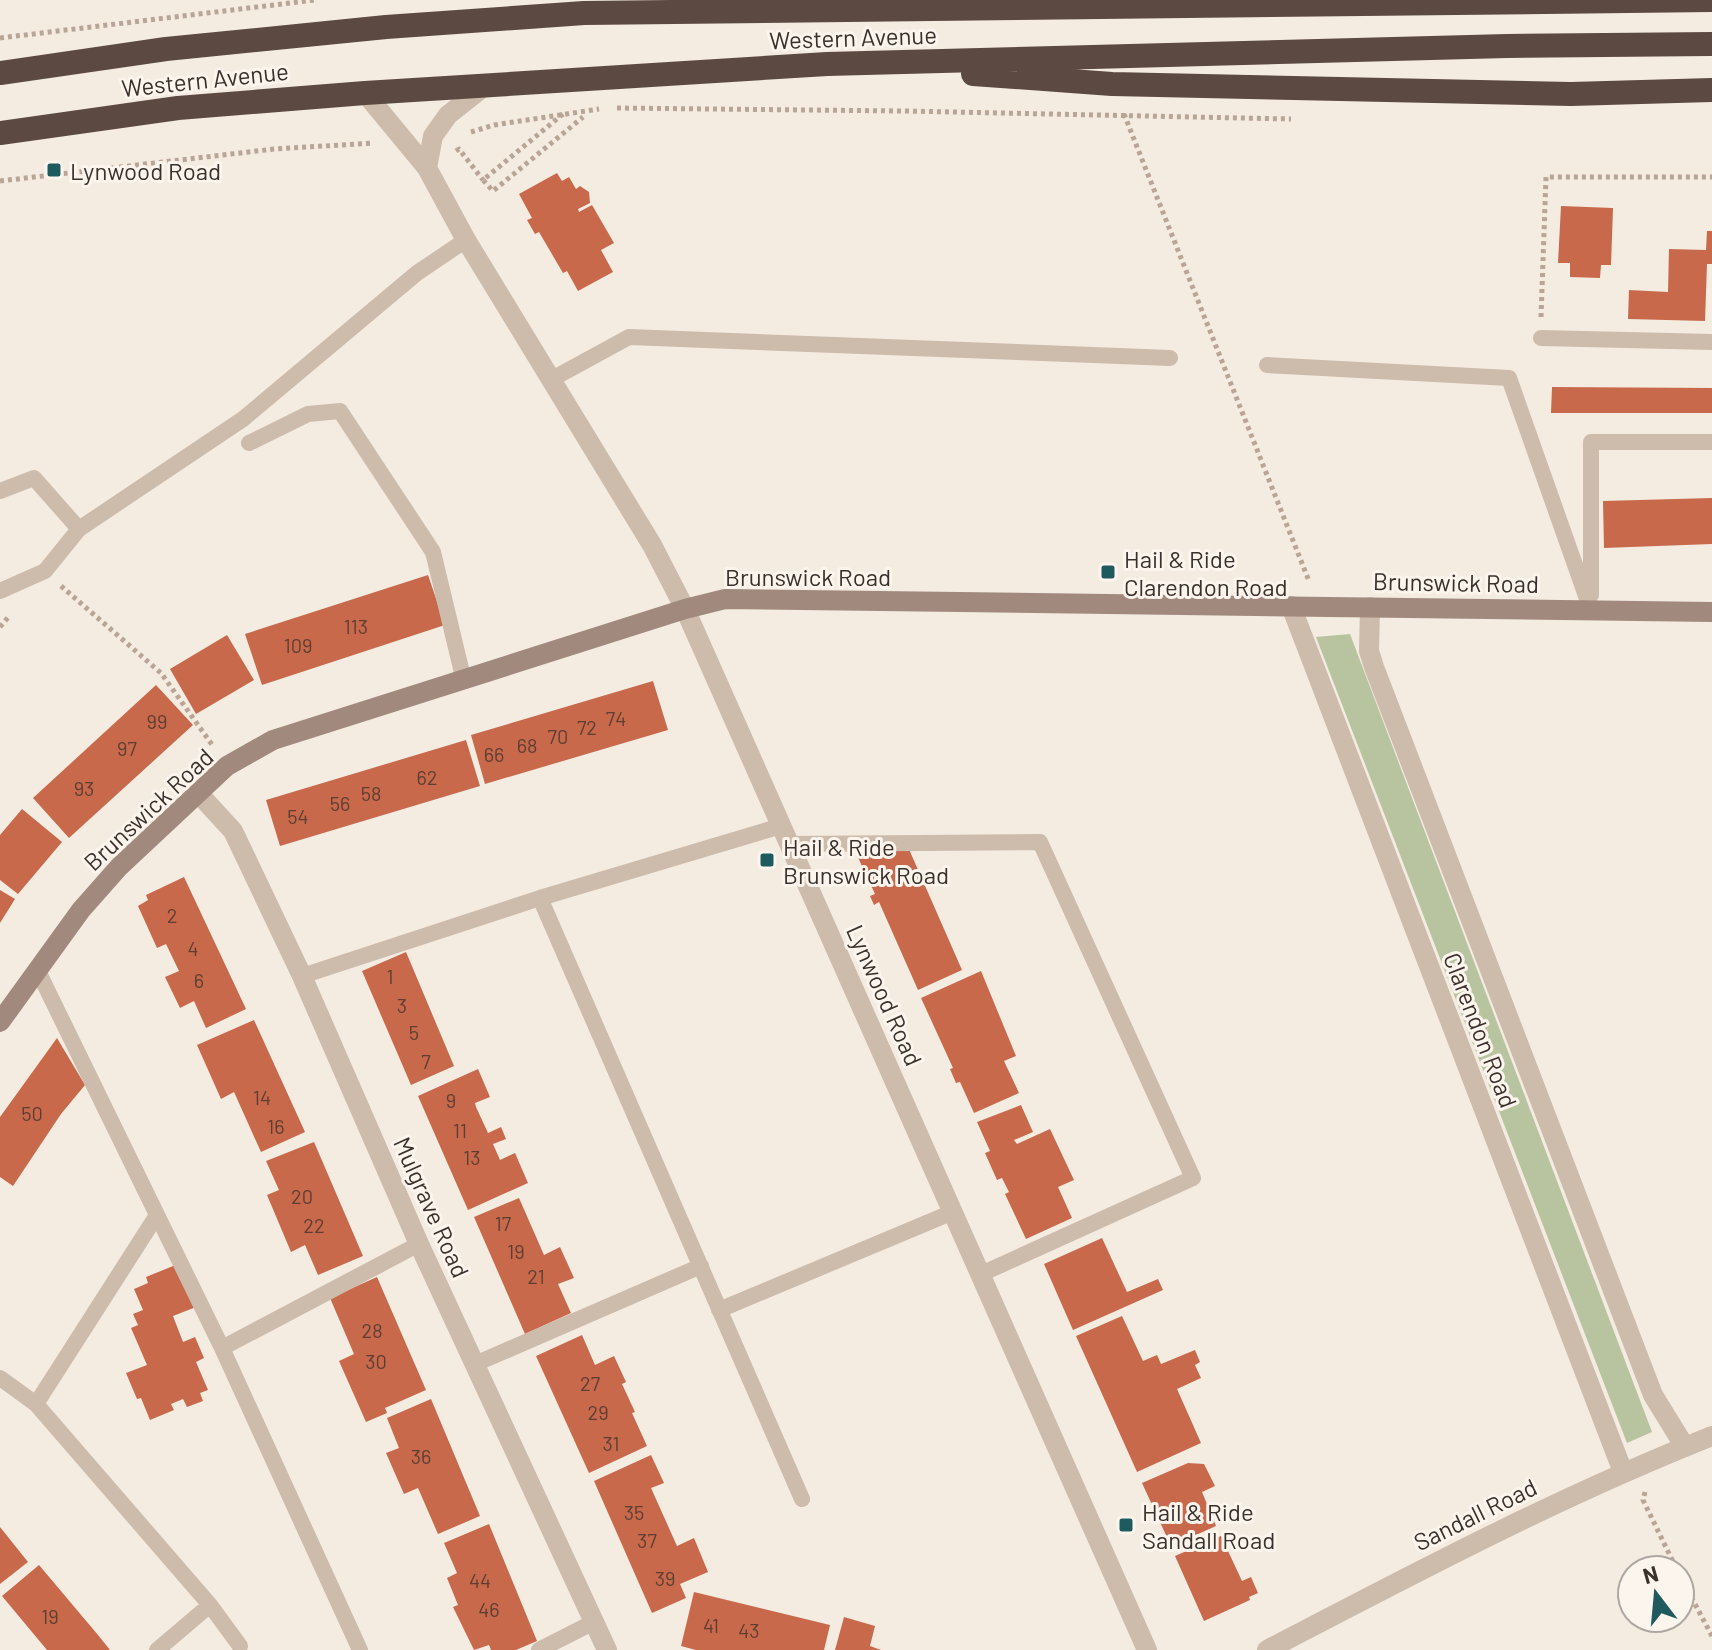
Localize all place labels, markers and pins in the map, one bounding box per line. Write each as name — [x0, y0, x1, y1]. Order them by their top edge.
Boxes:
place label: Lynwood Road — [70, 156, 221, 185]
marker: Lynwood Road — [45, 161, 63, 179]
place label: Hail & Ride Clarendon Road — [1124, 544, 1288, 601]
marker: Hail & Ride Clarendon Road — [1099, 563, 1117, 581]
place label: Hail & Ride Brunswick Road — [783, 832, 949, 889]
marker: Hail & Ride Brunswick Road — [758, 851, 776, 869]
place label: Hail & Ride Sandall Road — [1142, 1497, 1275, 1554]
marker: Hail & Ride Sandall Road — [1117, 1516, 1135, 1534]

